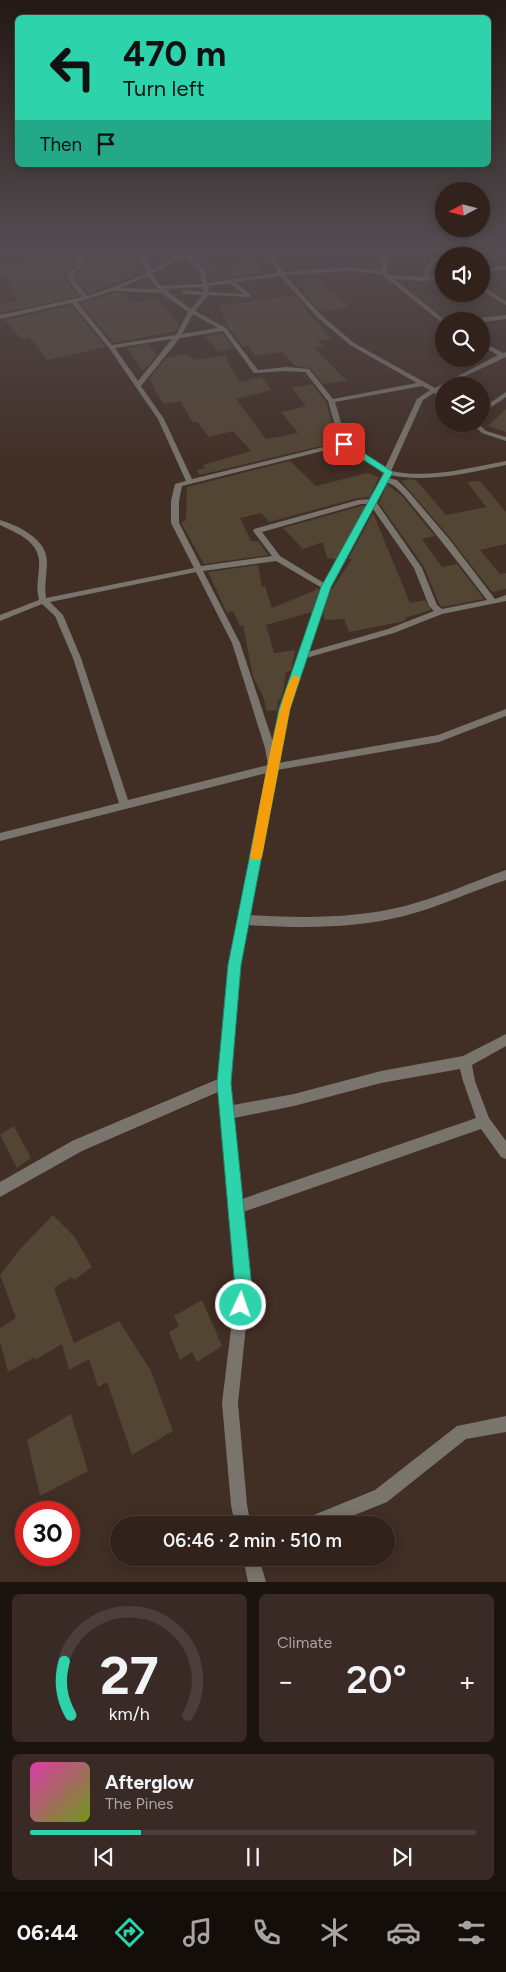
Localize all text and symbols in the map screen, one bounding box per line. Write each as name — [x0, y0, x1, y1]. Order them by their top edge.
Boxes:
text: 470 m — [123, 33, 226, 75]
icon: left — [40, 35, 105, 100]
text: Turn left — [123, 75, 205, 102]
icon: arrive — [92, 130, 120, 158]
text: Then — [40, 133, 82, 156]
north arrow — [435, 182, 490, 238]
map controls — [435, 182, 490, 432]
button: sound — [435, 247, 490, 302]
button: search — [435, 312, 490, 367]
button: layers — [435, 377, 490, 432]
pin — [323, 423, 365, 465]
icon: arrive — [330, 430, 358, 458]
position arrow — [214, 1278, 266, 1330]
speed limit sign: 30 — [15, 1501, 80, 1566]
text: 06:46 · 2 min · 510 m — [163, 1529, 342, 1552]
text: Climate — [277, 1633, 332, 1652]
text: 27 — [100, 1645, 159, 1707]
text: 20° — [346, 1657, 407, 1703]
text: − — [277, 1664, 294, 1698]
text: + — [459, 1664, 476, 1698]
text: km/h — [109, 1703, 150, 1724]
text: Afterglow — [105, 1771, 194, 1794]
text: The Pines — [105, 1794, 174, 1813]
icon: previous — [90, 1843, 118, 1871]
icon: pause — [239, 1843, 267, 1871]
icon: next — [388, 1843, 416, 1871]
icon: directions — [112, 1915, 147, 1950]
icon: music — [180, 1915, 215, 1950]
icon: phone — [249, 1915, 284, 1950]
icon: climate — [317, 1915, 352, 1950]
icon: car — [386, 1915, 421, 1950]
icon: filters — [454, 1915, 489, 1950]
text: 06:44 — [17, 1919, 78, 1946]

